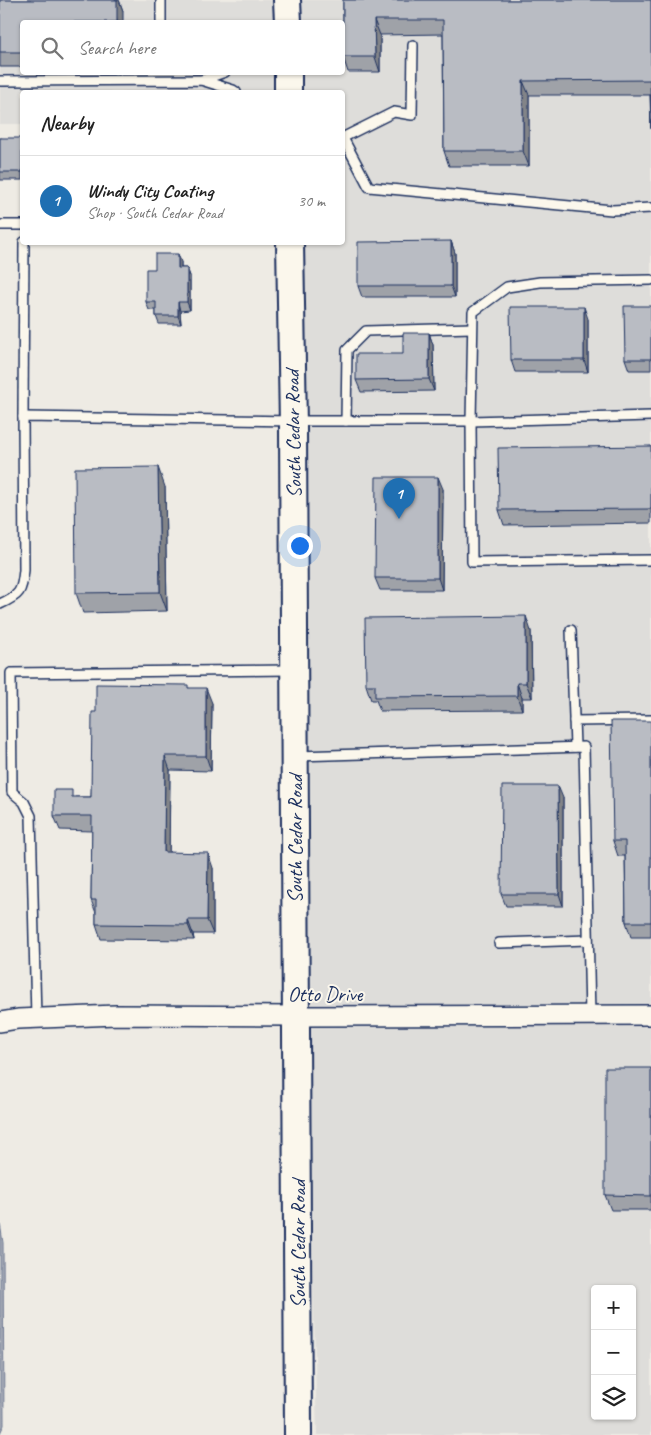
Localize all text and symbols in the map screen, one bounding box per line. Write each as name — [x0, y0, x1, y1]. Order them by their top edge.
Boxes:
search box — [20, 20, 345, 75]
icon: search — [38, 34, 66, 62]
text: Search here — [78, 36, 155, 60]
text: Nearby — [40, 110, 93, 136]
text: Windy City Coating — [87, 179, 213, 203]
text: 1 — [52, 191, 60, 211]
text: 30 m — [298, 191, 325, 211]
text: Shop · South Cedar Road — [87, 203, 223, 223]
street label: South Cedar Road — [279, 366, 307, 498]
pin: 1 — [383, 478, 415, 519]
your location — [287, 533, 313, 559]
street label: South Cedar Road — [282, 771, 308, 903]
street label: Otto Drive — [288, 981, 363, 1007]
street label: South Cedar Road — [285, 1176, 311, 1308]
map controls — [591, 1285, 636, 1420]
button: + — [591, 1285, 636, 1330]
button: − — [591, 1330, 636, 1375]
button: layers — [591, 1375, 636, 1420]

